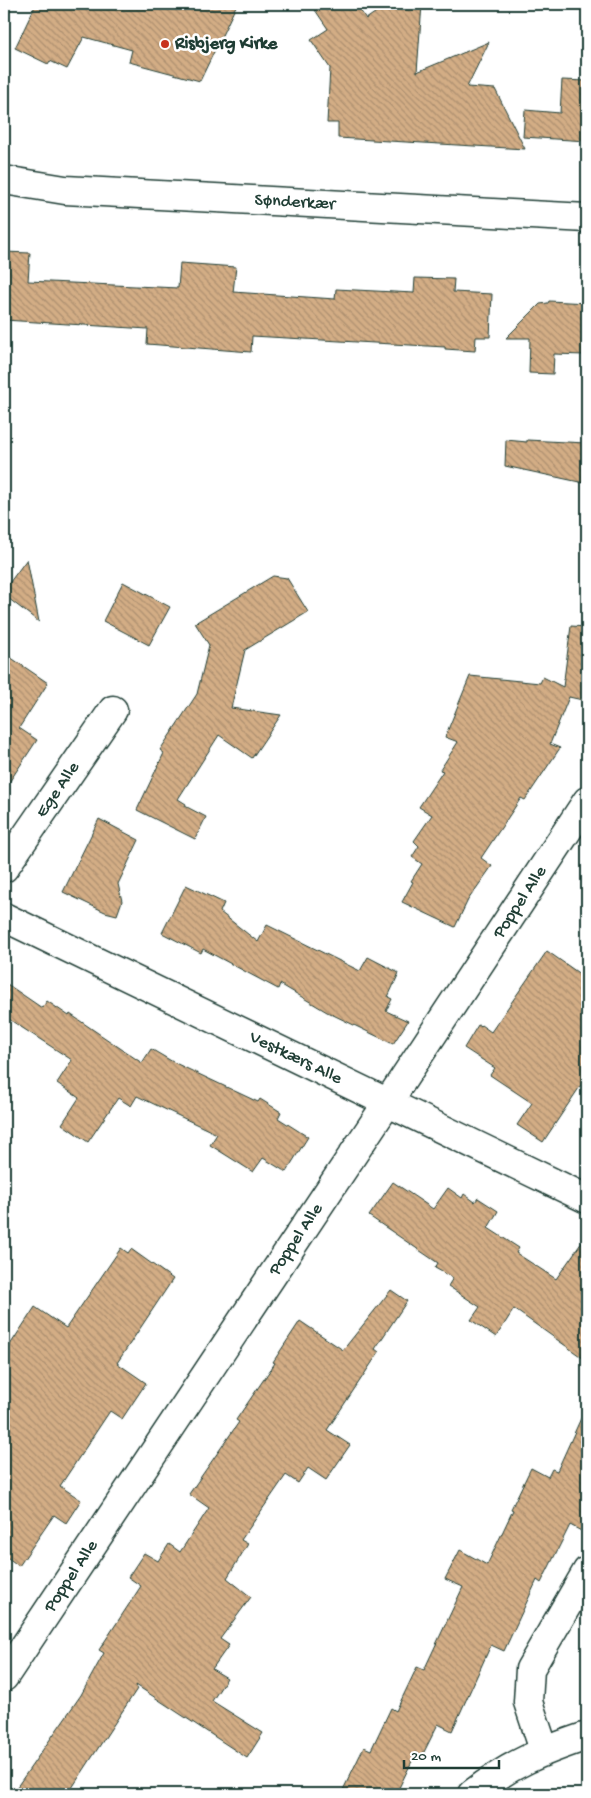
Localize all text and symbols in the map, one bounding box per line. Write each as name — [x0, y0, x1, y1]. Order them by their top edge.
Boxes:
place label: Risbjerg Kirke — [174, 34, 278, 55]
marker: Risbjerg Kirke — [159, 38, 171, 50]
street label: Sønderkær — [254, 190, 337, 215]
street label: Ege Alle — [31, 757, 85, 822]
street label: Poppel Alle — [488, 861, 552, 943]
street label: Vestkærs Alle — [245, 1026, 346, 1090]
street label: Poppel Alle — [264, 1199, 328, 1280]
street label: Poppel Alle — [39, 1536, 103, 1617]
scale bar — [404, 1738, 498, 1770]
text: 20 m — [411, 1748, 441, 1766]

